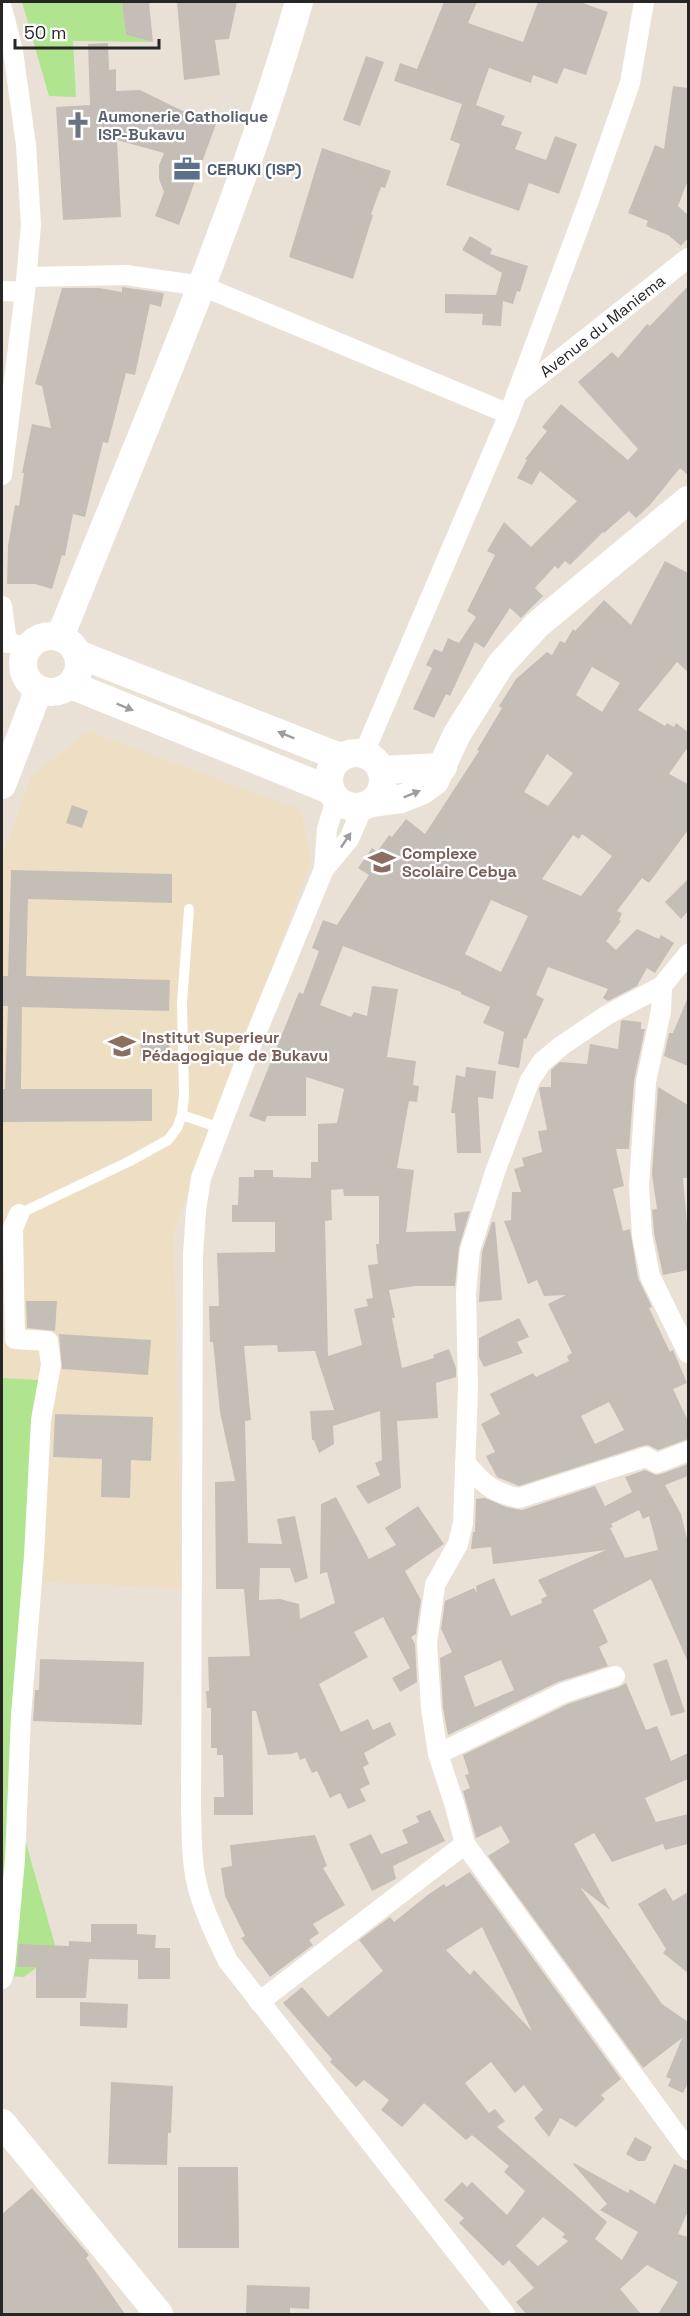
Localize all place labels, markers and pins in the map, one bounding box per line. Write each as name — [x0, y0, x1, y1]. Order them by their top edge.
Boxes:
place label: Aumonerie Catholique ISP-Bukavu — [98, 106, 268, 145]
church icon: Aumonerie Catholique ISP-Bukavu — [63, 110, 93, 140]
office icon: CERUKI (ISP) — [172, 154, 202, 184]
place label: CERUKI (ISP) — [207, 159, 301, 180]
place label: Complexe Scolaire Cebya — [402, 843, 517, 882]
school or university icon: Complexe Scolaire Cebya — [367, 847, 397, 877]
place label: Institut Superieur Pédagogique de Bukavu — [142, 1027, 328, 1066]
school or university icon: Institut Superieur Pédagogique de Bukavu — [107, 1031, 137, 1061]

